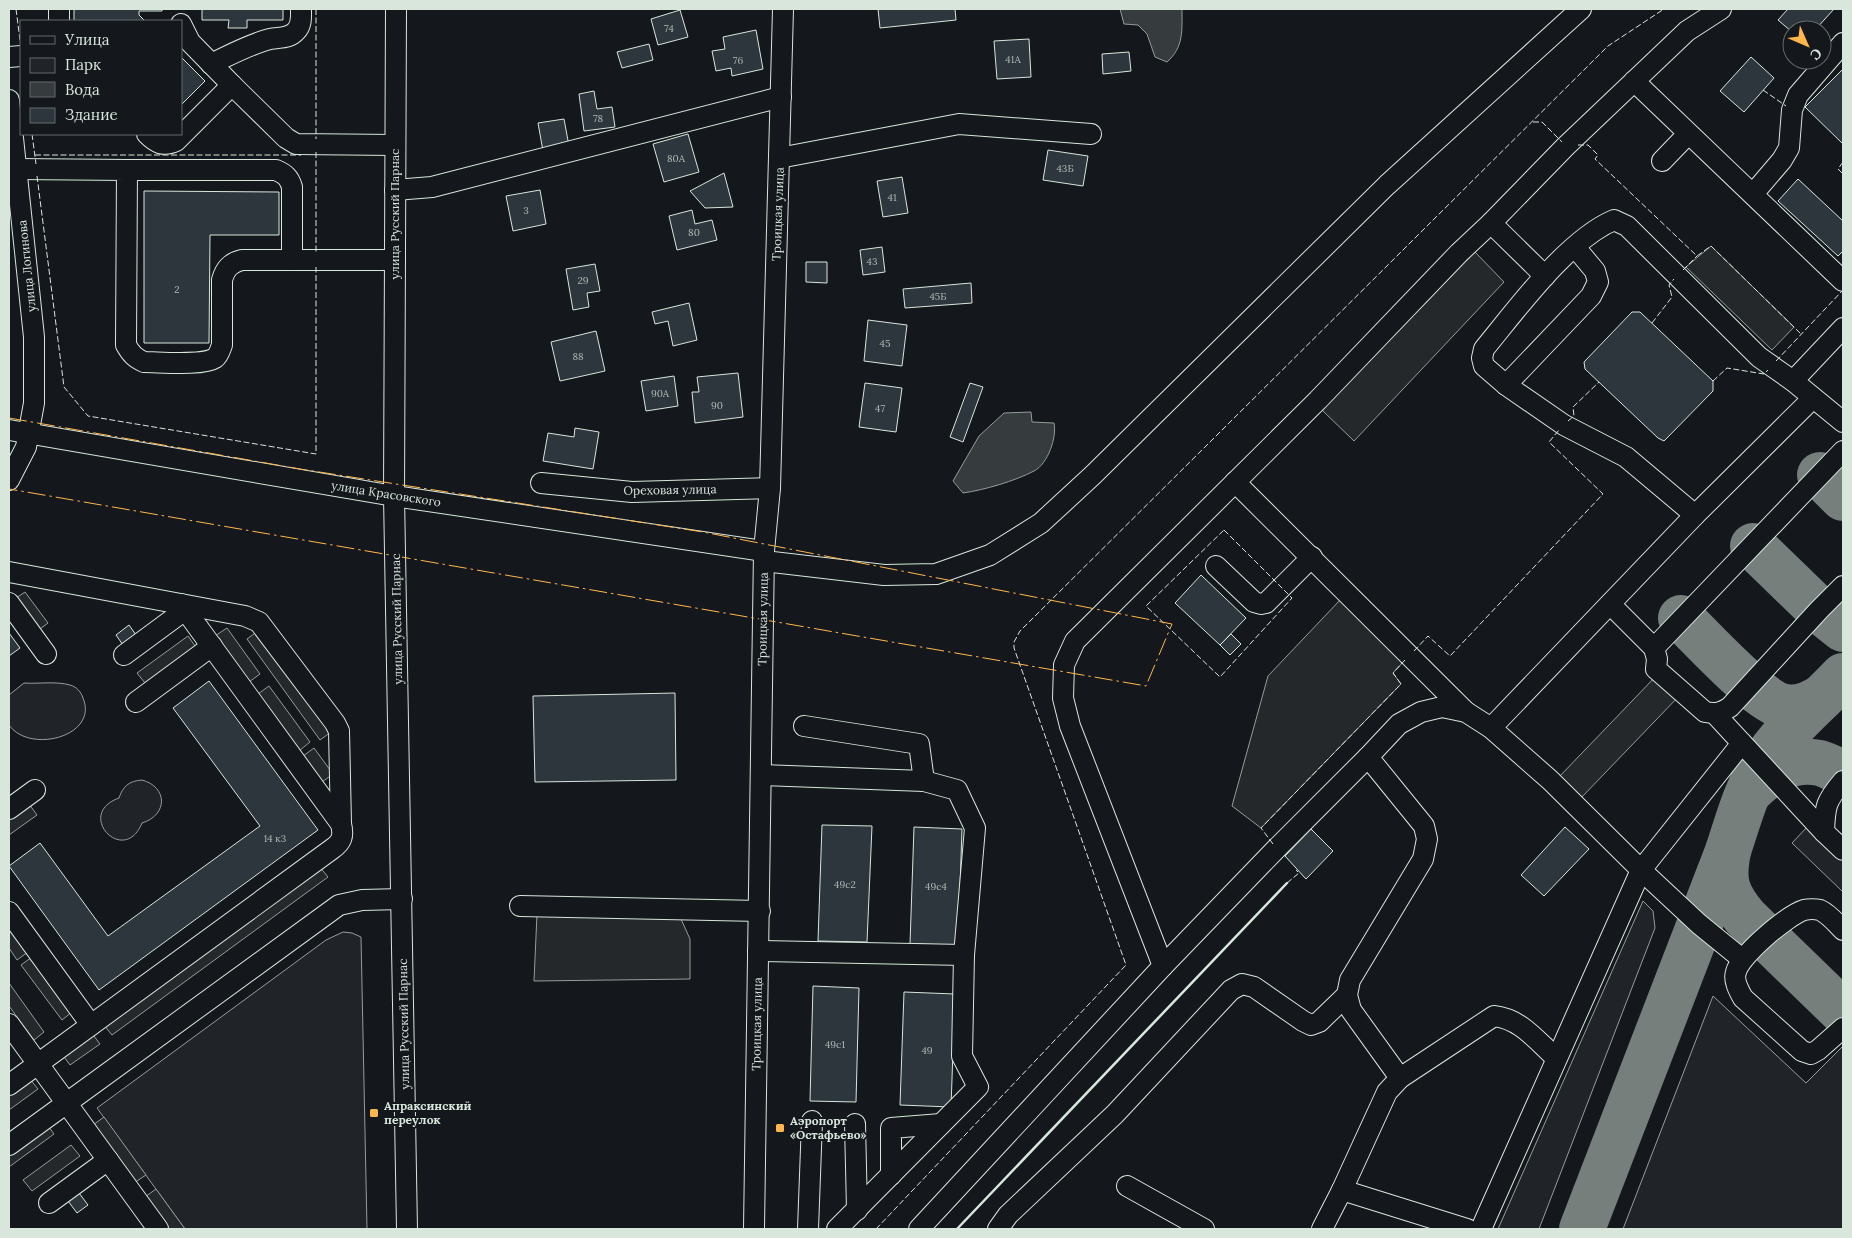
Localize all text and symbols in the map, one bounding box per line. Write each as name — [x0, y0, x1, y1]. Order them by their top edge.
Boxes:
legend — [20, 20, 182, 135]
north arrow — [1782, 20, 1832, 70]
house number: 74 — [664, 22, 675, 35]
text: Улица — [64, 30, 110, 49]
text: С — [1806, 44, 1826, 64]
house number: 41А — [1005, 53, 1021, 66]
house number: 76 — [733, 54, 743, 67]
text: Парк — [65, 55, 101, 74]
text: Вода — [65, 80, 100, 99]
text: Здание — [65, 105, 118, 124]
house number: 78 — [593, 112, 603, 125]
street label: улица Русский Парнас — [387, 149, 402, 279]
house number: 80А — [667, 152, 686, 165]
house number: 43Б — [1056, 162, 1074, 175]
street label: Троицкая улица — [768, 167, 787, 261]
house number: 41 — [887, 191, 897, 204]
house number: 3 — [523, 204, 529, 217]
street label: улица Логинова — [14, 219, 39, 313]
house number: 80 — [688, 226, 700, 239]
house number: 43 — [867, 255, 878, 268]
house number: 29 — [577, 274, 589, 287]
house number: 2 — [174, 283, 180, 296]
house number: 45Б — [929, 290, 947, 303]
house number: 45 — [880, 337, 890, 350]
house number: 88 — [572, 350, 584, 363]
house number: 90А — [651, 387, 670, 400]
house number: 90 — [711, 399, 723, 412]
house number: 47 — [875, 402, 885, 415]
street label: улица Красовского — [330, 477, 442, 510]
street label: Ореховая улица — [623, 481, 717, 498]
street label: улица Русский Парнас — [388, 553, 405, 685]
street label: Троицкая улица — [754, 572, 771, 666]
house number: 14 к3 — [264, 832, 287, 845]
house number: 49с2 — [834, 878, 856, 891]
house number: 49с4 — [925, 880, 948, 893]
street label: улица Русский Парнас — [395, 958, 412, 1090]
street label: Троицкая улица — [748, 977, 765, 1071]
house number: 49с1 — [825, 1038, 845, 1051]
house number: 49 — [921, 1044, 933, 1057]
place label: Апраксинский переулок — [384, 1098, 472, 1127]
marker: Апраксинский переулок — [368, 1107, 380, 1119]
place label: Аэропорт «Остафьево» — [790, 1113, 867, 1142]
marker: Аэропорт «Остафьево» — [774, 1122, 786, 1134]

